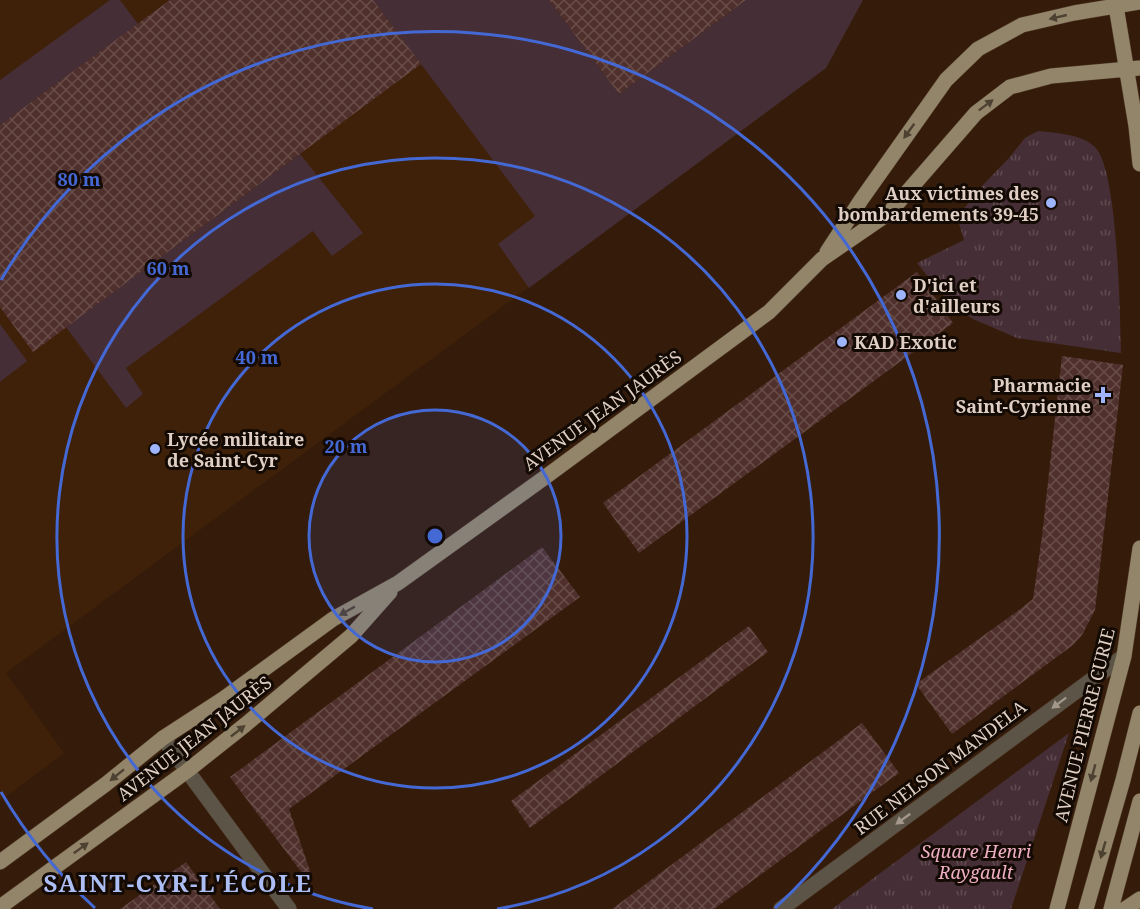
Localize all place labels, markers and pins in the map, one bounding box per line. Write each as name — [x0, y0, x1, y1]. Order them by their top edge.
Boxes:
place label: Aux victimes des bombardements 39-45 — [838, 181, 1039, 226]
marker: Aux victimes des bombardements 39-45 — [1044, 196, 1058, 210]
place label: D'ici et d'ailleurs — [913, 273, 1000, 318]
marker: D'ici et d'ailleurs — [894, 288, 908, 302]
place label: KAD Exotic — [854, 330, 957, 354]
marker: KAD Exotic — [835, 335, 849, 349]
place label: Pharmacie Saint-Cyrienne — [956, 373, 1091, 418]
marker: Pharmacie Saint-Cyrienne — [1096, 388, 1110, 402]
place label: Lycée militaire de Saint-Cyr — [167, 427, 304, 472]
marker: Lycée militaire de Saint-Cyr — [148, 442, 162, 456]
centre of rings — [425, 526, 445, 546]

